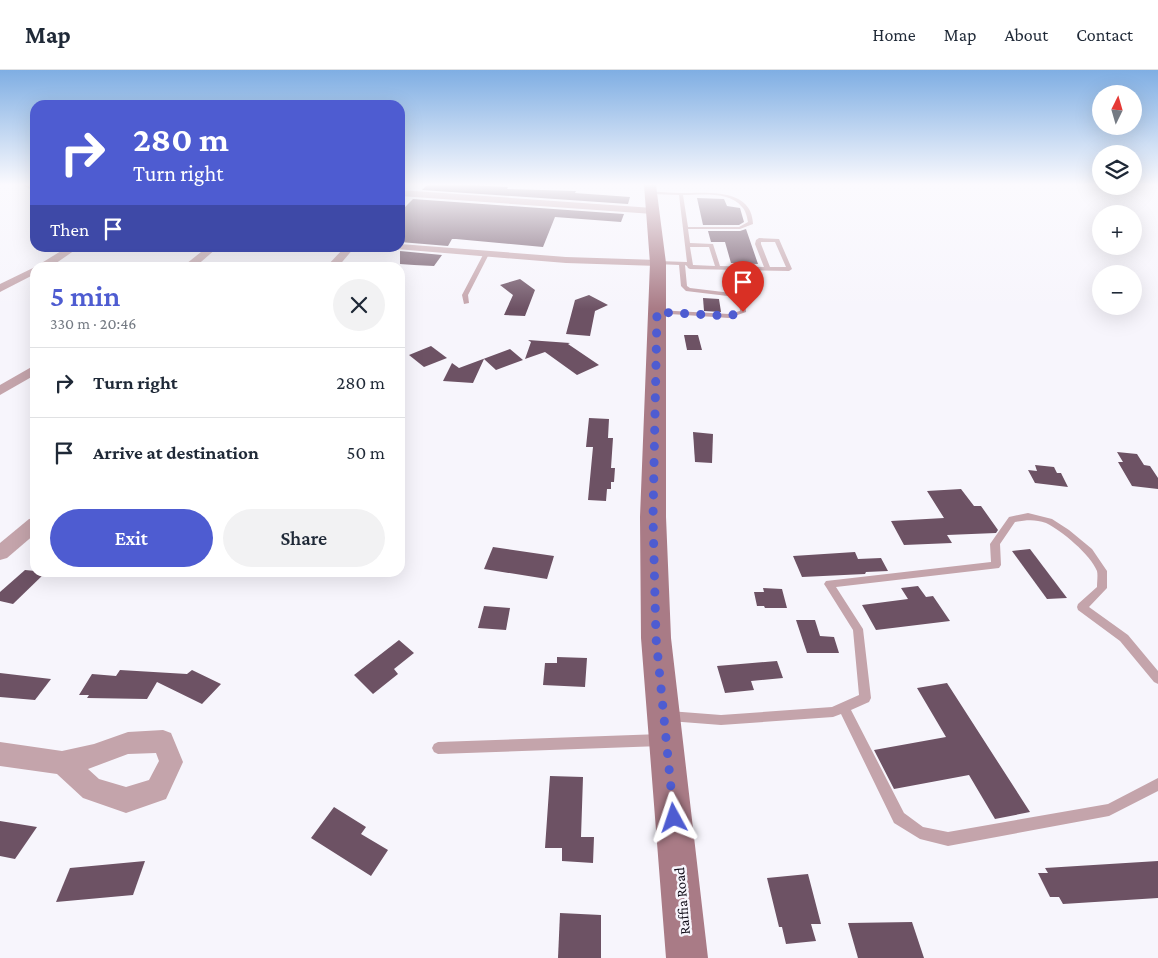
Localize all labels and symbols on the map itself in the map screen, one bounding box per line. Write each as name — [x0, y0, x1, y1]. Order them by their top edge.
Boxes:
north arrow — [1092, 85, 1142, 135]
pin — [722, 261, 764, 312]
position arrow — [647, 791, 699, 843]
street label: Raffia Road — [671, 866, 693, 935]

